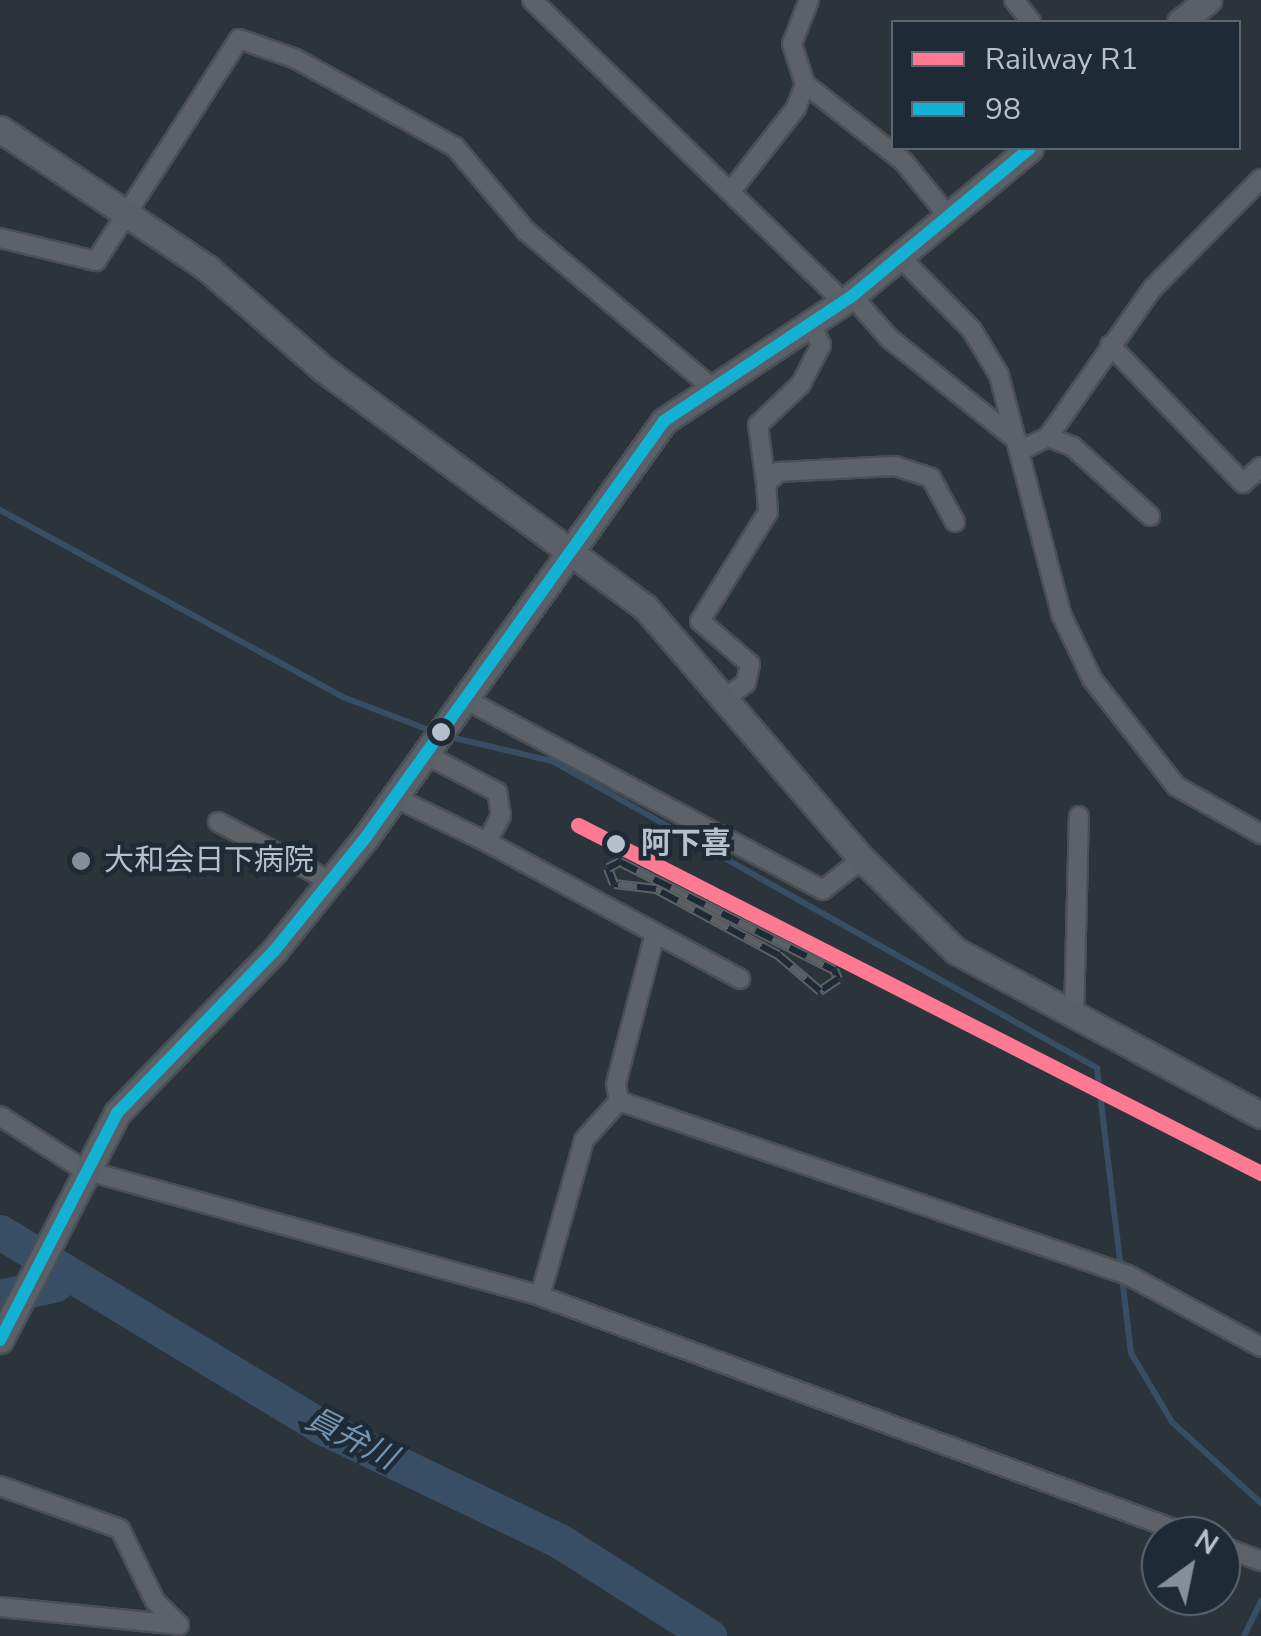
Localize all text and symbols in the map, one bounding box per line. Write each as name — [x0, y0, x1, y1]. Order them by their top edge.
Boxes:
legend — [891, 20, 1241, 150]
text: Railway R1 — [985, 39, 1138, 80]
text: 98 — [985, 89, 1021, 130]
unlabelled marker — [431, 722, 451, 742]
place label: 阿下喜 — [641, 826, 731, 862]
marker: 阿下喜 — [600, 828, 632, 860]
place label: 大和会日下病院 — [104, 843, 314, 879]
marker: 大和会日下病院 — [68, 848, 94, 874]
water label: 員弁川 — [300, 1400, 402, 1478]
north arrow — [1141, 1516, 1241, 1616]
text: N — [1187, 1521, 1225, 1564]

